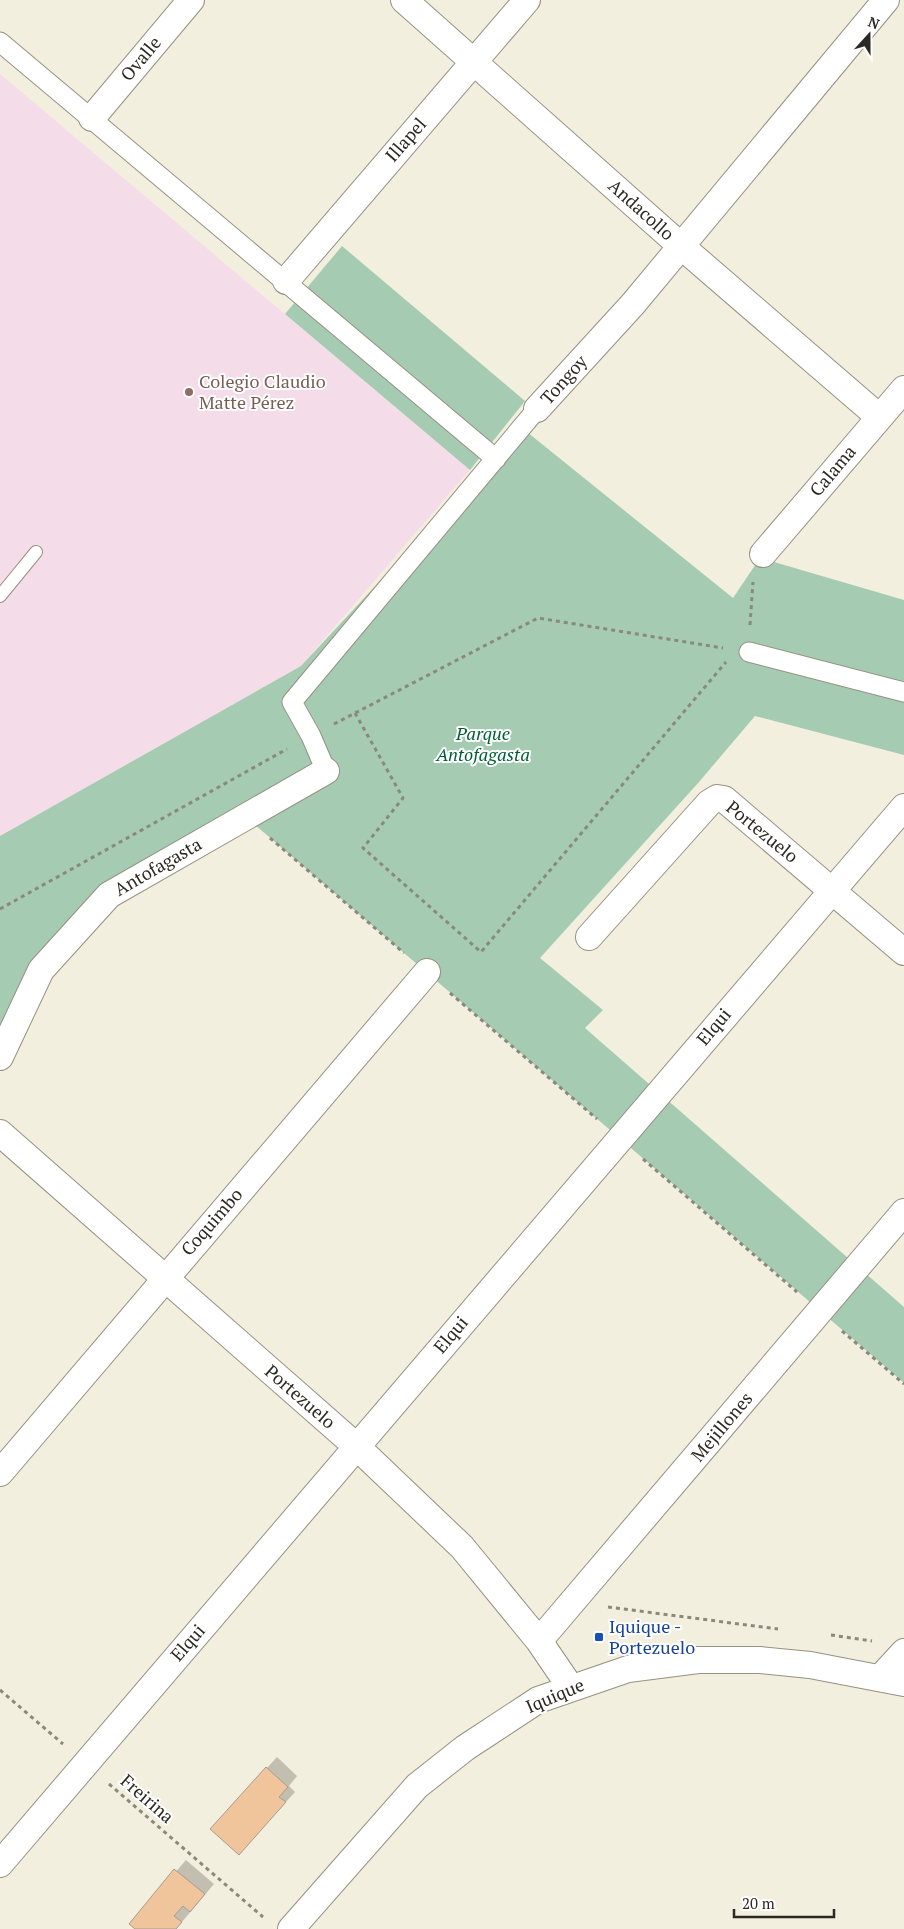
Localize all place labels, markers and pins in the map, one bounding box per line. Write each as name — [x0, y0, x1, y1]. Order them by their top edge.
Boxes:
place label: Colegio Claudio Matte Pérez — [199, 369, 326, 414]
marker: Colegio Claudio Matte Pérez — [183, 386, 195, 398]
place label: Iquique - Portezuelo — [609, 1614, 695, 1659]
marker: Iquique - Portezuelo — [593, 1631, 605, 1643]

